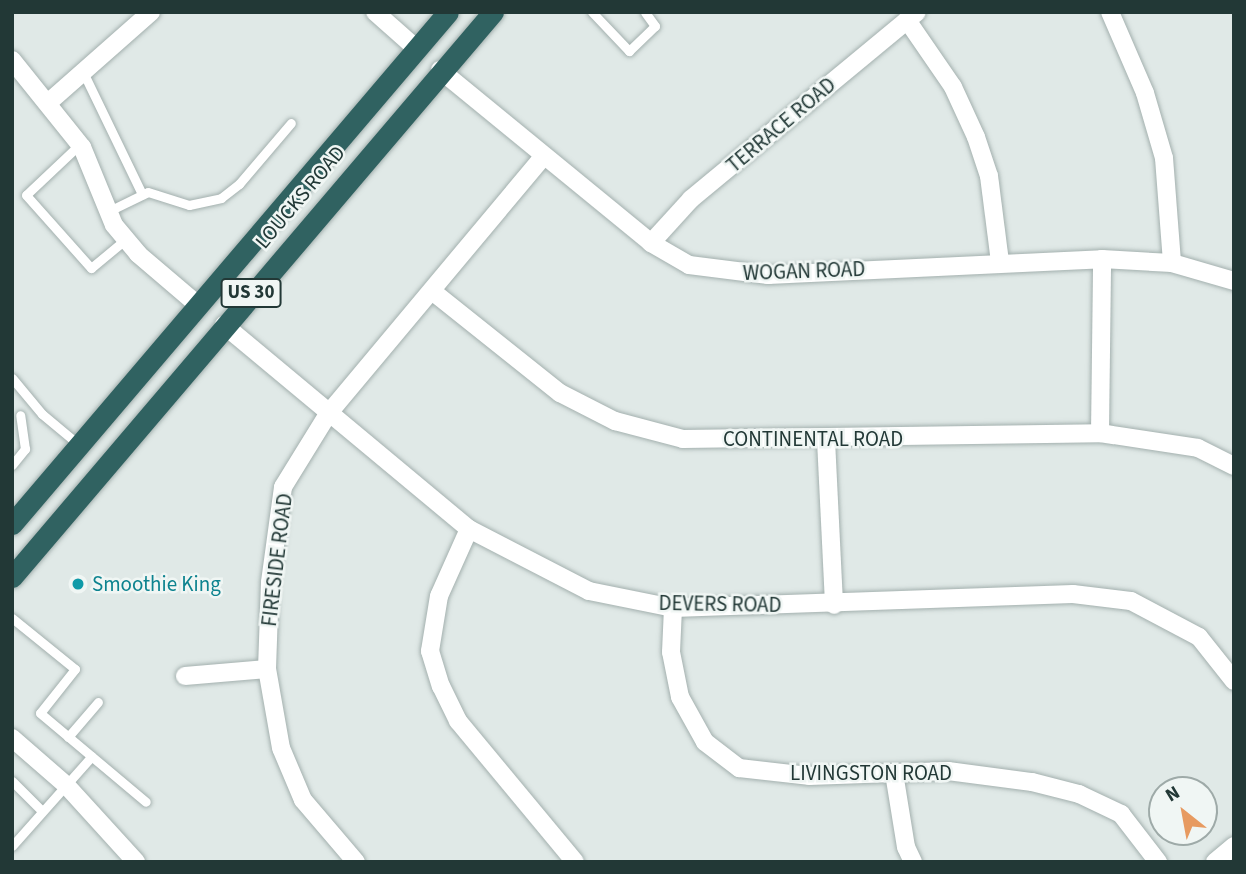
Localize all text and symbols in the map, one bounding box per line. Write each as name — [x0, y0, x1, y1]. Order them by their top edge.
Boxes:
street label: TERRACE ROAD — [721, 72, 841, 178]
street label: LOUCKS ROAD — [250, 140, 350, 254]
street label: WOGAN ROAD — [742, 256, 866, 286]
road number: US 30 — [219, 278, 282, 308]
street label: CONTINENTAL ROAD — [723, 426, 903, 452]
street label: FIRESIDE ROAD — [256, 492, 298, 628]
place label: Smoothie King — [92, 571, 221, 597]
marker: Smoothie King — [70, 576, 86, 592]
street label: DEVERS ROAD — [658, 590, 782, 618]
street label: LIVINGSTON ROAD — [790, 760, 952, 786]
north arrow — [1148, 776, 1218, 846]
text: N — [1161, 779, 1185, 809]

